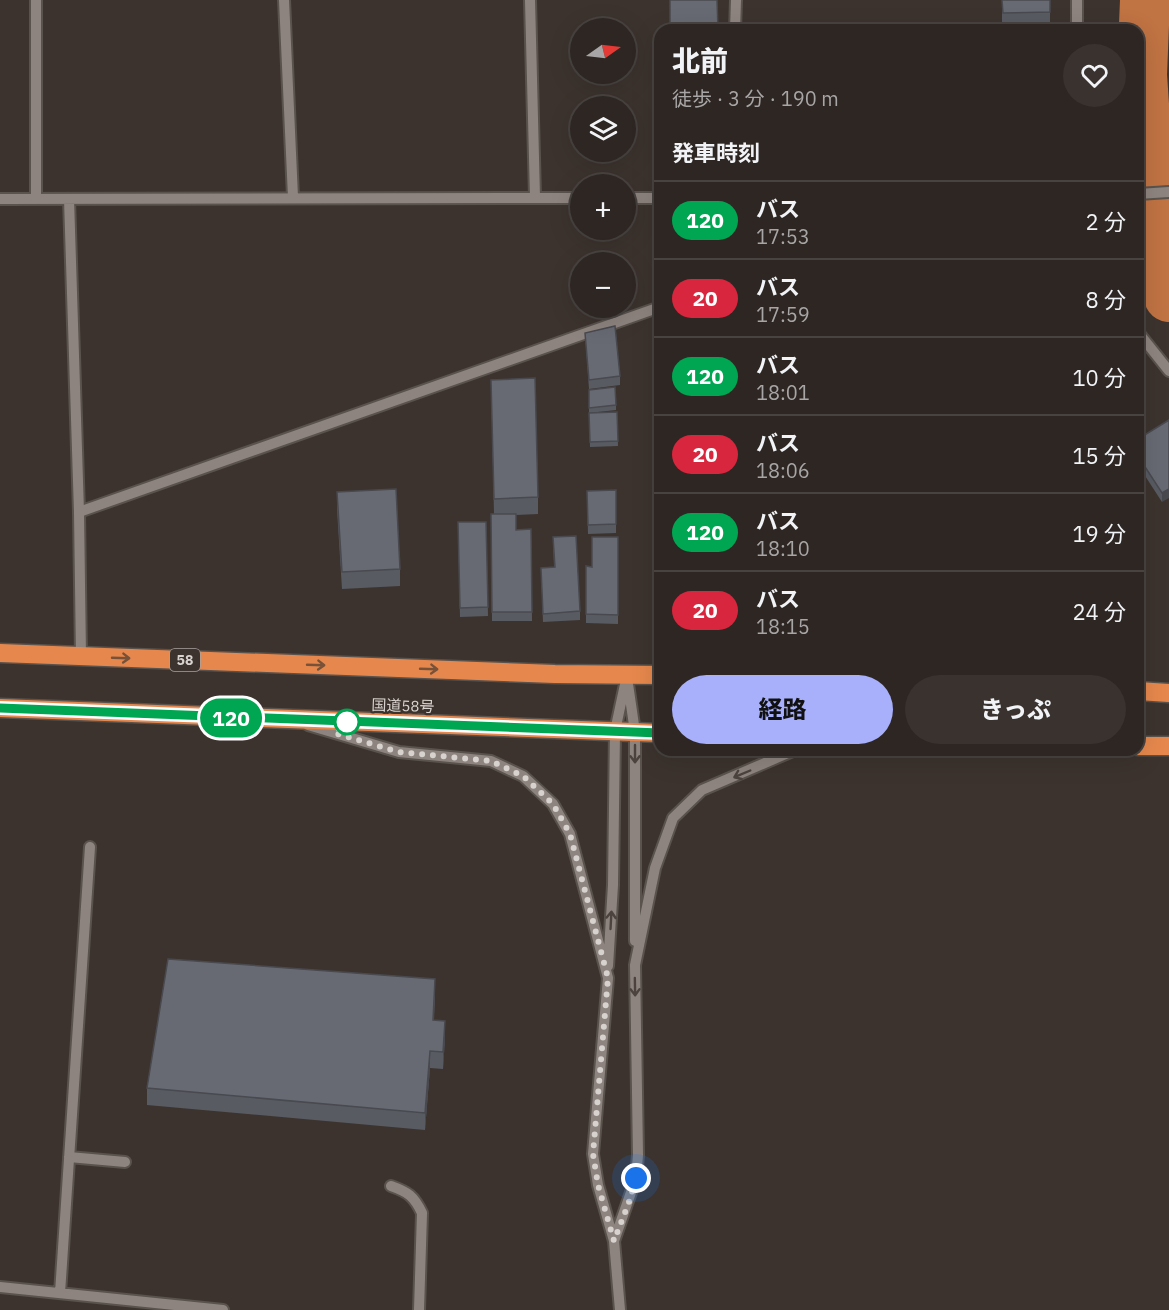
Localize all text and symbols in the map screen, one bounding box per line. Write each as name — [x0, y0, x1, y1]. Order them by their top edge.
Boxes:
north arrow — [570, 18, 636, 84]
map controls — [570, 18, 636, 318]
text: 北前 — [672, 42, 728, 79]
button: heart — [1063, 44, 1126, 107]
text: 徒歩 · 3 分 · 190 m — [672, 85, 839, 112]
button: layers — [570, 96, 636, 162]
text: 発車時刻 — [672, 138, 760, 167]
button: + — [570, 174, 636, 240]
text: バス — [756, 194, 800, 223]
text: 120 — [686, 206, 724, 234]
text: 2 分 — [1086, 207, 1126, 236]
text: 17:53 — [756, 223, 810, 250]
button: − — [570, 252, 636, 318]
text: バス — [756, 272, 800, 301]
text: 20 — [692, 284, 718, 312]
text: 8 分 — [1086, 285, 1126, 314]
text: 17:59 — [756, 301, 810, 328]
text: バス — [756, 350, 800, 379]
text: 120 — [686, 362, 724, 390]
text: 10 分 — [1072, 363, 1126, 392]
text: 18:01 — [756, 379, 810, 406]
text: バス — [756, 428, 800, 457]
text: 20 — [692, 440, 718, 468]
text: 15 分 — [1072, 441, 1126, 470]
text: 18:06 — [756, 457, 810, 484]
text: バス — [756, 506, 800, 535]
text: 120 — [686, 518, 724, 546]
text: 19 分 — [1072, 519, 1126, 548]
text: 18:10 — [756, 535, 810, 562]
text: バス — [756, 584, 800, 613]
text: 20 — [692, 596, 718, 624]
text: 24 分 — [1072, 597, 1126, 626]
text: 18:15 — [756, 613, 810, 640]
road number: 58 — [170, 649, 200, 671]
one-way arrow — [111, 652, 131, 664]
one-way arrow — [306, 660, 326, 671]
one-way arrow — [418, 664, 438, 675]
button: 経路 — [672, 675, 893, 744]
button: きっぷ — [905, 675, 1126, 744]
street label: 国道58号 — [371, 695, 435, 716]
line badge: 120 — [196, 698, 266, 738]
text: 120 — [212, 704, 250, 732]
unlabelled marker — [334, 709, 360, 735]
one-way arrow — [629, 743, 641, 763]
one-way arrow — [733, 769, 751, 780]
one-way arrow — [605, 910, 616, 930]
one-way arrow — [630, 977, 641, 997]
your location — [621, 1163, 651, 1193]

